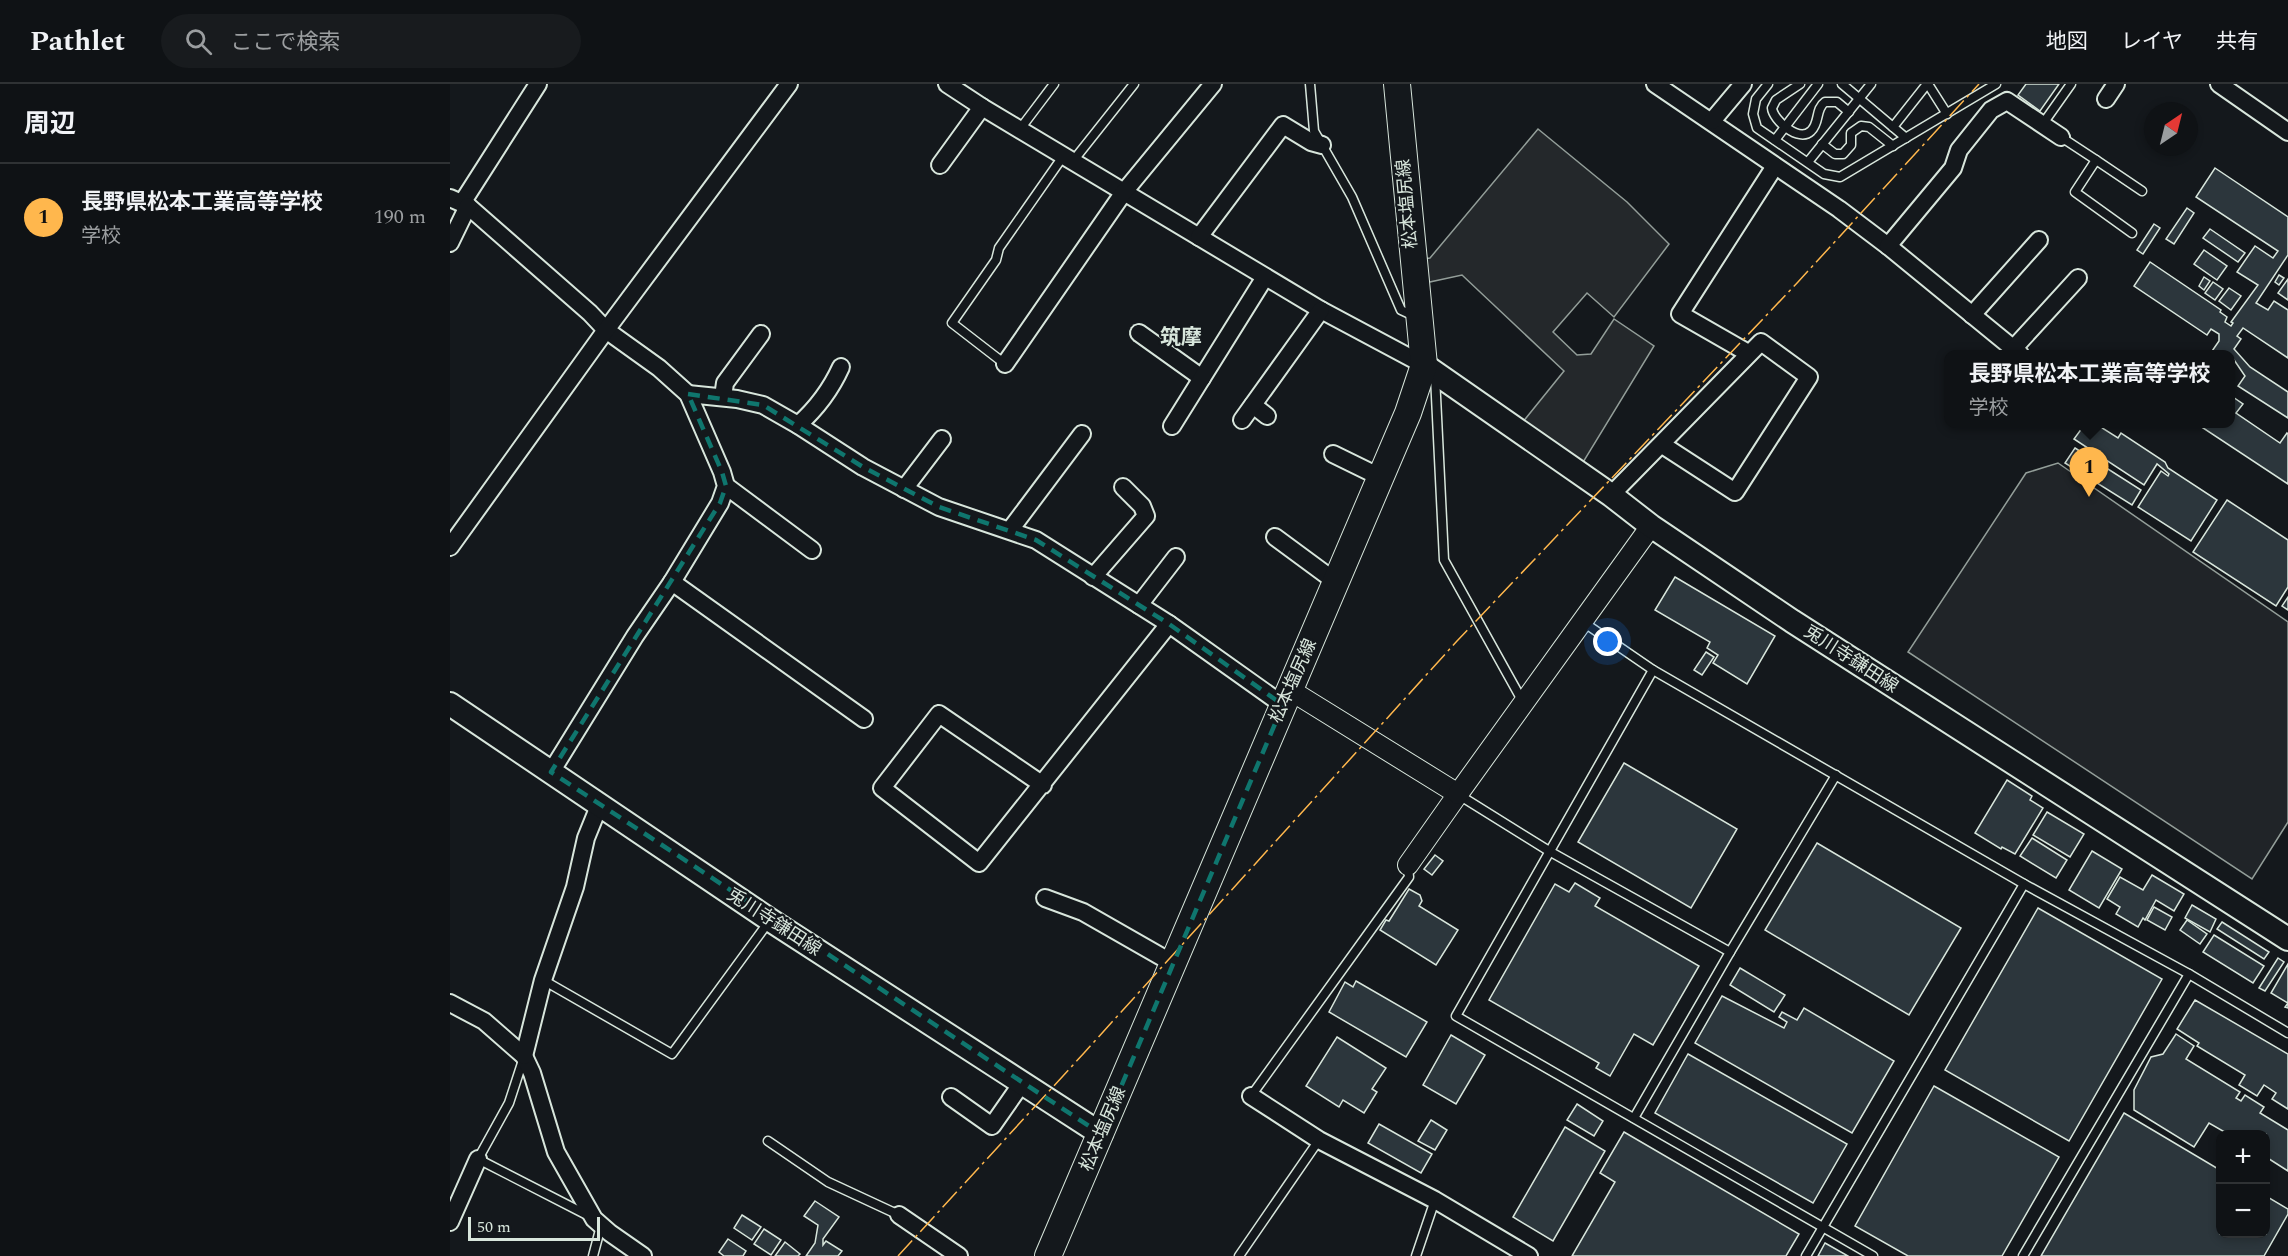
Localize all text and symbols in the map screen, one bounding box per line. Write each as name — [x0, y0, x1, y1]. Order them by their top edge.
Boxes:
search box — [161, 14, 581, 68]
text: Pathlet — [30, 20, 125, 63]
icon: search — [182, 25, 215, 58]
text: ここで検索 — [230, 26, 340, 59]
text: 地図 — [2046, 26, 2088, 58]
text: レイヤ — [2121, 26, 2183, 58]
text: 共有 — [2216, 26, 2258, 58]
north arrow — [2144, 102, 2198, 156]
text: 周辺 — [24, 104, 76, 144]
street label: 松本塩尻線 — [1390, 158, 1424, 250]
text: 長野県松本工業高等学校 — [81, 186, 323, 219]
text: 1 — [38, 202, 49, 232]
text: 190 m — [374, 202, 426, 232]
text: 学校 — [81, 221, 121, 251]
district label: 筑摩 — [1160, 322, 1202, 354]
popup — [1944, 350, 2235, 428]
text: 長野県松本工業高等学校 — [1968, 358, 2211, 391]
text: 学校 — [1968, 393, 2008, 423]
pin: 1 — [2070, 448, 2108, 497]
street label: 兎川寺鎌田線 — [1798, 618, 1904, 700]
your location — [1593, 627, 1622, 656]
street label: 松本塩尻線 — [1262, 634, 1324, 728]
street label: 兎川寺鎌田線 — [721, 881, 827, 963]
street label: 松本塩尻線 — [1073, 1082, 1133, 1176]
map controls — [2216, 1130, 2270, 1238]
button: + — [2216, 1130, 2270, 1184]
button: − — [2216, 1184, 2270, 1238]
scale bar — [468, 1214, 600, 1242]
text: 50 m — [477, 1215, 511, 1239]

